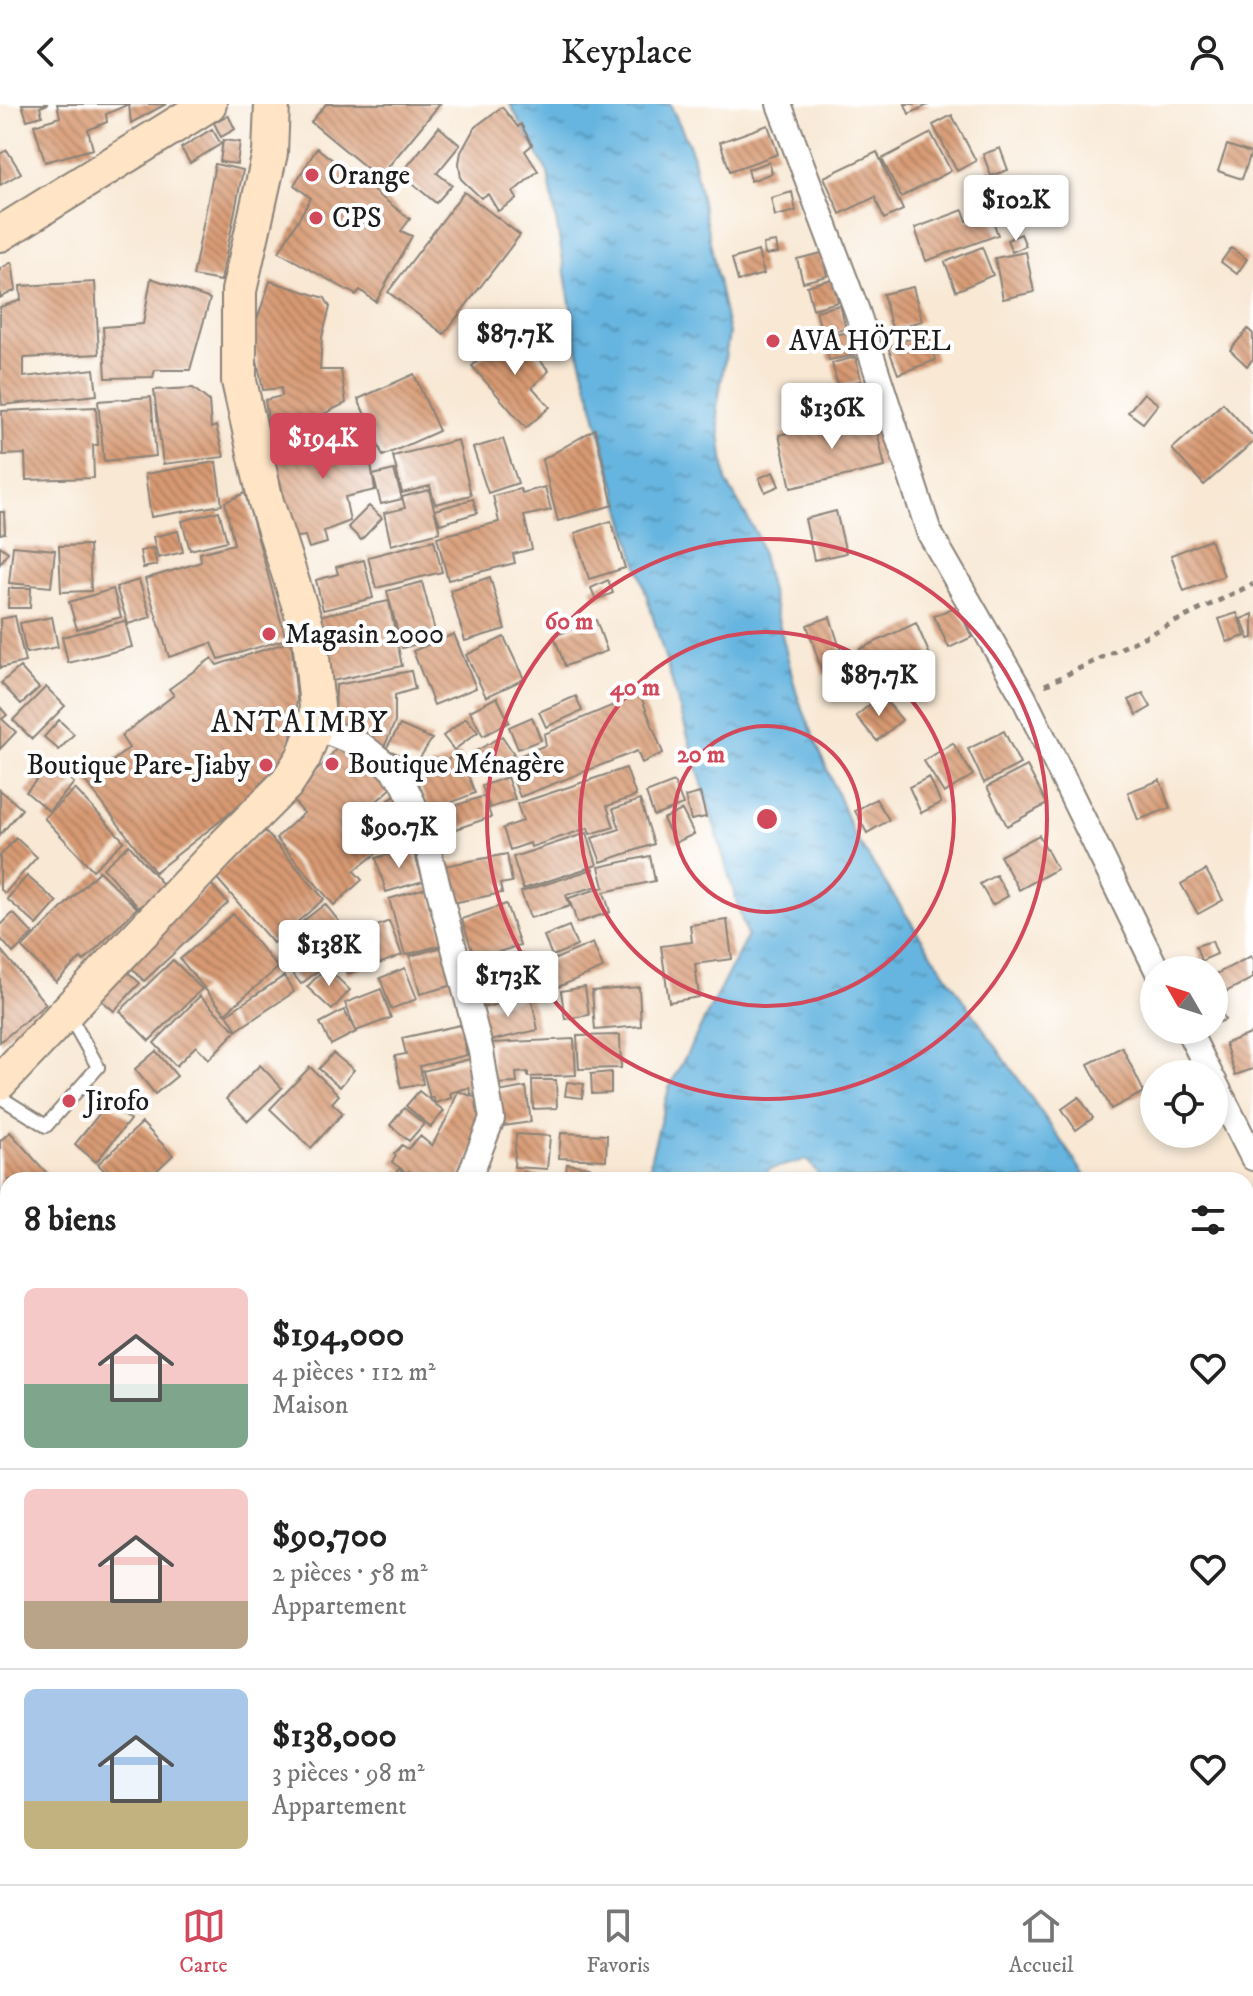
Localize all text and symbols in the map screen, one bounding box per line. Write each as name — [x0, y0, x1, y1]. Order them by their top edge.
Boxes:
icon: back — [24, 30, 68, 74]
text: Keyplace — [561, 30, 692, 75]
icon: person — [1185, 30, 1229, 74]
place label: Orange — [328, 158, 410, 193]
marker: Orange — [303, 166, 321, 184]
pin: $102K — [960, 175, 1072, 243]
text: $102K — [982, 184, 1050, 217]
place label: CPS — [332, 201, 382, 236]
marker: CPS — [307, 209, 325, 227]
pin: $87.7K — [450, 309, 580, 377]
text: $87.7K — [476, 318, 554, 351]
place label: AVA HÖTEL — [789, 324, 951, 359]
marker: AVA HÖTEL — [764, 332, 782, 350]
pin: $136K — [776, 383, 888, 451]
text: $136K — [799, 392, 865, 425]
pin: $194K — [267, 413, 379, 481]
text: $194K — [288, 422, 358, 455]
text: 60 m — [545, 607, 593, 637]
place label: Magasin 2000 — [285, 617, 444, 652]
marker: Magasin 2000 — [260, 625, 278, 643]
pin: $87.7K — [814, 650, 944, 718]
text: $87.7K — [840, 659, 918, 692]
text: 40 m — [610, 673, 660, 703]
district label: ANTAIMBY — [211, 705, 389, 742]
text: 20 m — [677, 740, 725, 770]
place label: Boutique Ménagère — [348, 747, 565, 782]
place label: Boutique Pare-Jiaby — [26, 748, 251, 783]
marker: Boutique Ménagère — [323, 755, 341, 773]
marker: Boutique Pare-Jiaby — [257, 756, 275, 774]
pin: $90.7K — [334, 802, 464, 870]
centre of rings — [753, 805, 781, 833]
text: $90.7K — [360, 811, 438, 844]
pin: $138K — [273, 920, 385, 988]
text: $138K — [297, 929, 361, 962]
pin: $173K — [452, 951, 564, 1019]
north arrow — [1140, 956, 1228, 1044]
map controls — [1140, 956, 1228, 1148]
text: $173K — [475, 960, 541, 993]
button: locate — [1140, 1060, 1228, 1148]
place label: Jirofo — [82, 1084, 149, 1119]
marker: Jirofo — [60, 1092, 78, 1110]
icon: filters — [1186, 1198, 1230, 1242]
text: 8 biens — [24, 1199, 116, 1241]
text: $194,000 — [272, 1314, 404, 1356]
icon: home — [88, 1320, 184, 1416]
icon: heart — [1186, 1346, 1230, 1390]
text: 4 pièces · 112 m² — [272, 1356, 436, 1389]
text: Maison — [272, 1389, 348, 1422]
text: $90,700 — [272, 1515, 387, 1557]
icon: home — [88, 1521, 184, 1617]
icon: heart — [1186, 1547, 1230, 1591]
text: 2 pièces · 58 m² — [272, 1557, 428, 1590]
text: Appartement — [272, 1590, 406, 1623]
text: $138,000 — [272, 1715, 397, 1757]
icon: home — [88, 1721, 184, 1817]
icon: heart — [1186, 1747, 1230, 1791]
text: 3 pièces · 98 m² — [272, 1757, 425, 1790]
text: Appartement — [272, 1790, 406, 1823]
tab: Carte — [179, 1904, 228, 1979]
tab: Favoris — [586, 1904, 650, 1979]
tab: Accueil — [1009, 1904, 1074, 1979]

